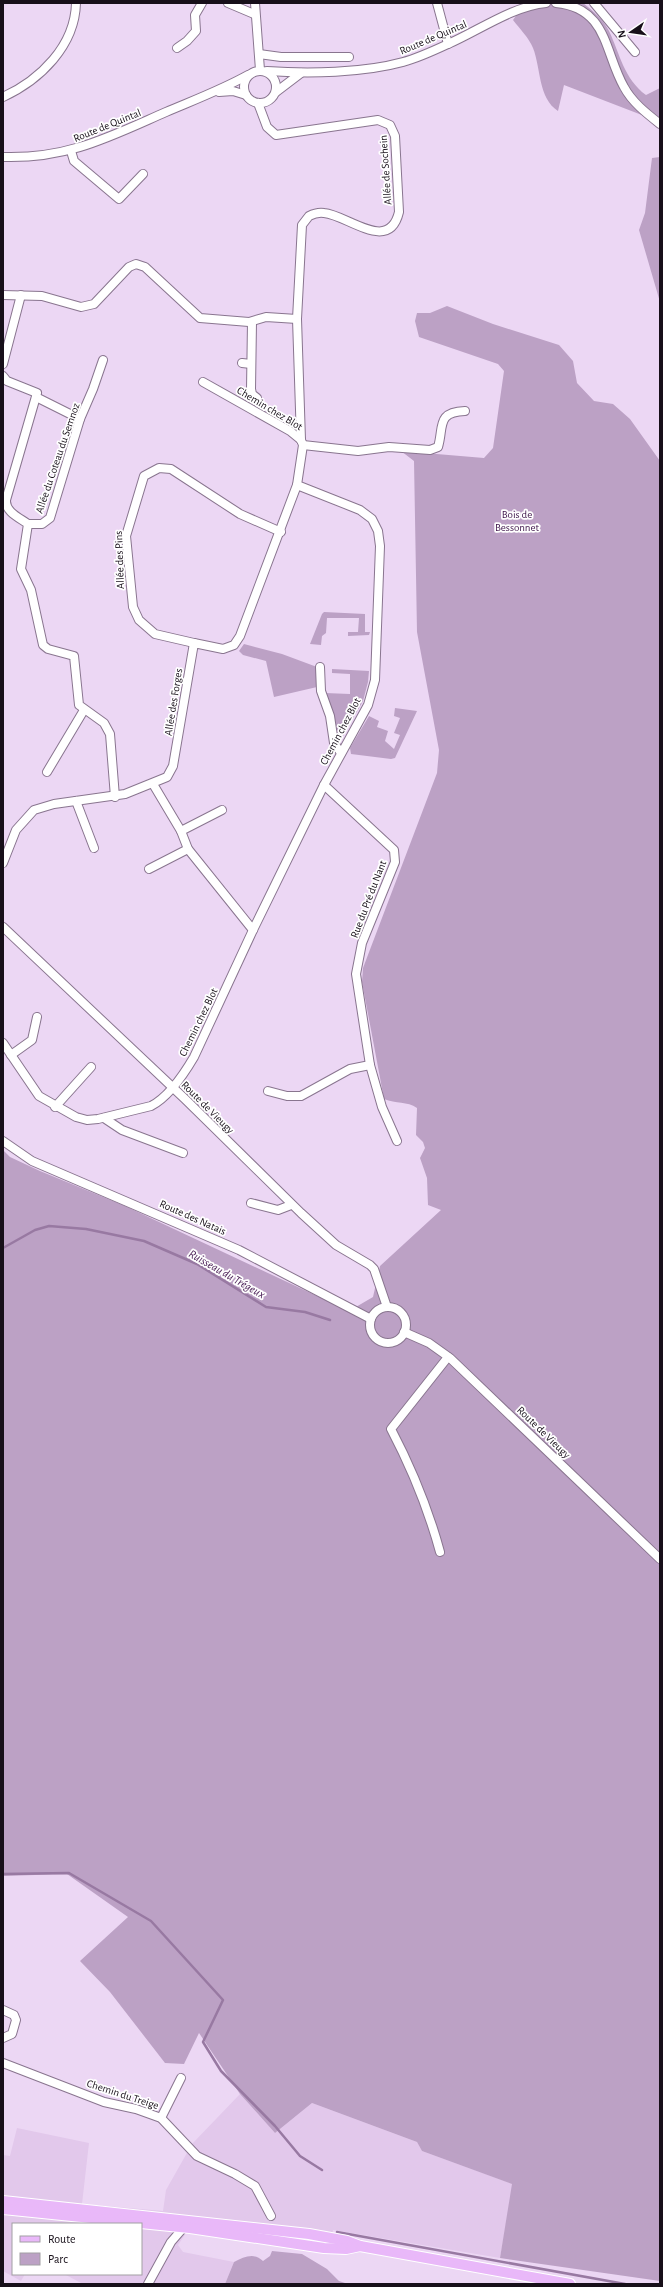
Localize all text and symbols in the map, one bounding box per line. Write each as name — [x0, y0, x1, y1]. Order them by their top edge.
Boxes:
north arrow — [611, 12, 651, 52]
street label: Route de Quintal — [398, 18, 468, 57]
text: N — [616, 29, 628, 39]
street label: Route de Quintal — [72, 107, 143, 144]
street label: Allée de Sochein — [378, 135, 393, 205]
street label: Chemin chez Blot — [235, 385, 305, 433]
street label: Allée du Coteau du Semnoz — [33, 401, 82, 515]
park label: Bois de Bessonnet — [495, 509, 540, 533]
street label: Allée des Pins — [113, 531, 126, 589]
street label: Allée des Forges — [163, 668, 184, 737]
street label: Chemin chez Blot — [318, 695, 363, 767]
street label: Rue du Pré du Nant — [349, 858, 388, 939]
street label: Chemin chez Blot — [177, 986, 220, 1058]
street label: Route de Vieugy — [179, 1079, 236, 1136]
street label: Route des Natais — [158, 1198, 228, 1237]
water label: Ruisseau du Trégeux — [187, 1247, 268, 1301]
street label: Route de Vieugy — [515, 1404, 573, 1461]
street label: Chemin du Treige — [85, 2078, 160, 2111]
legend — [12, 2223, 142, 2275]
text: Route — [48, 2233, 75, 2245]
text: Parc — [48, 2253, 68, 2265]

